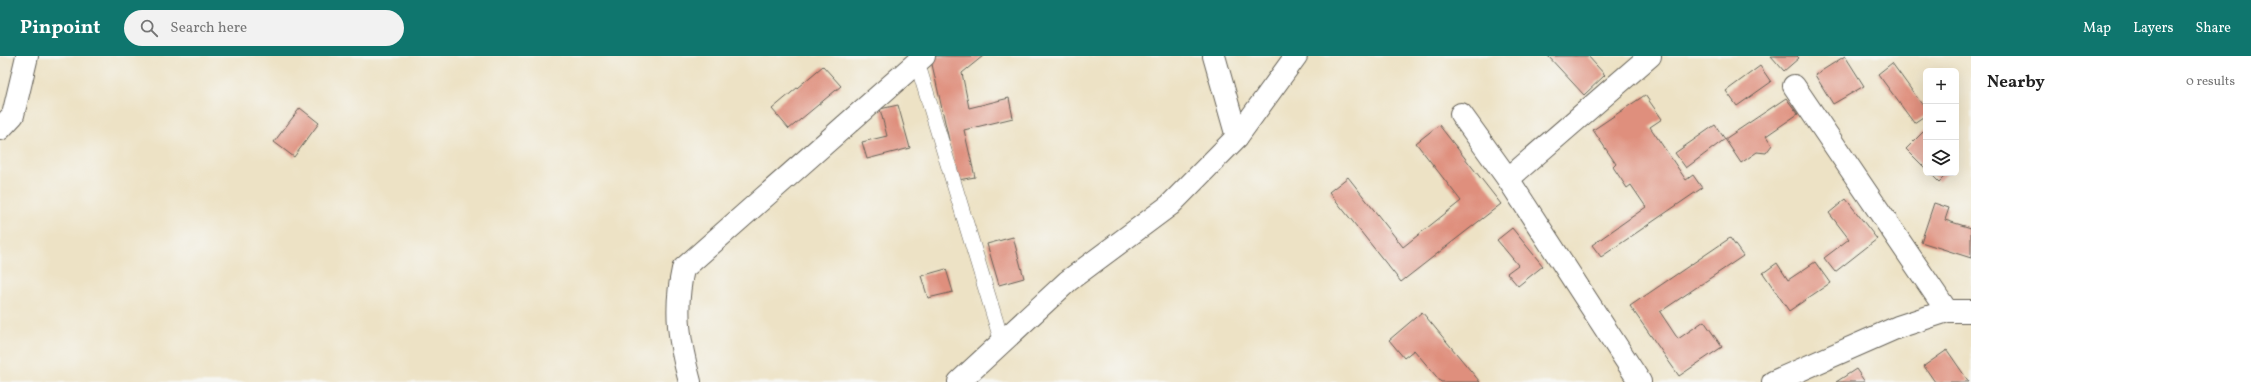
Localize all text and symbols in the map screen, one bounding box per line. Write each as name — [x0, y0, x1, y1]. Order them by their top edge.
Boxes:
search box — [124, 10, 404, 46]
text: Pinpoint — [20, 15, 100, 41]
icon: search — [138, 17, 160, 39]
text: Search here — [170, 18, 247, 39]
text: Map — [2083, 19, 2111, 38]
text: Layers — [2133, 19, 2173, 38]
text: Share — [2195, 19, 2231, 38]
map controls — [1923, 68, 1959, 176]
button: + — [1923, 68, 1959, 104]
text: Nearby — [1987, 71, 2045, 94]
text: 0 results — [2186, 73, 2235, 91]
button: − — [1923, 104, 1959, 140]
button: layers — [1923, 140, 1959, 176]

